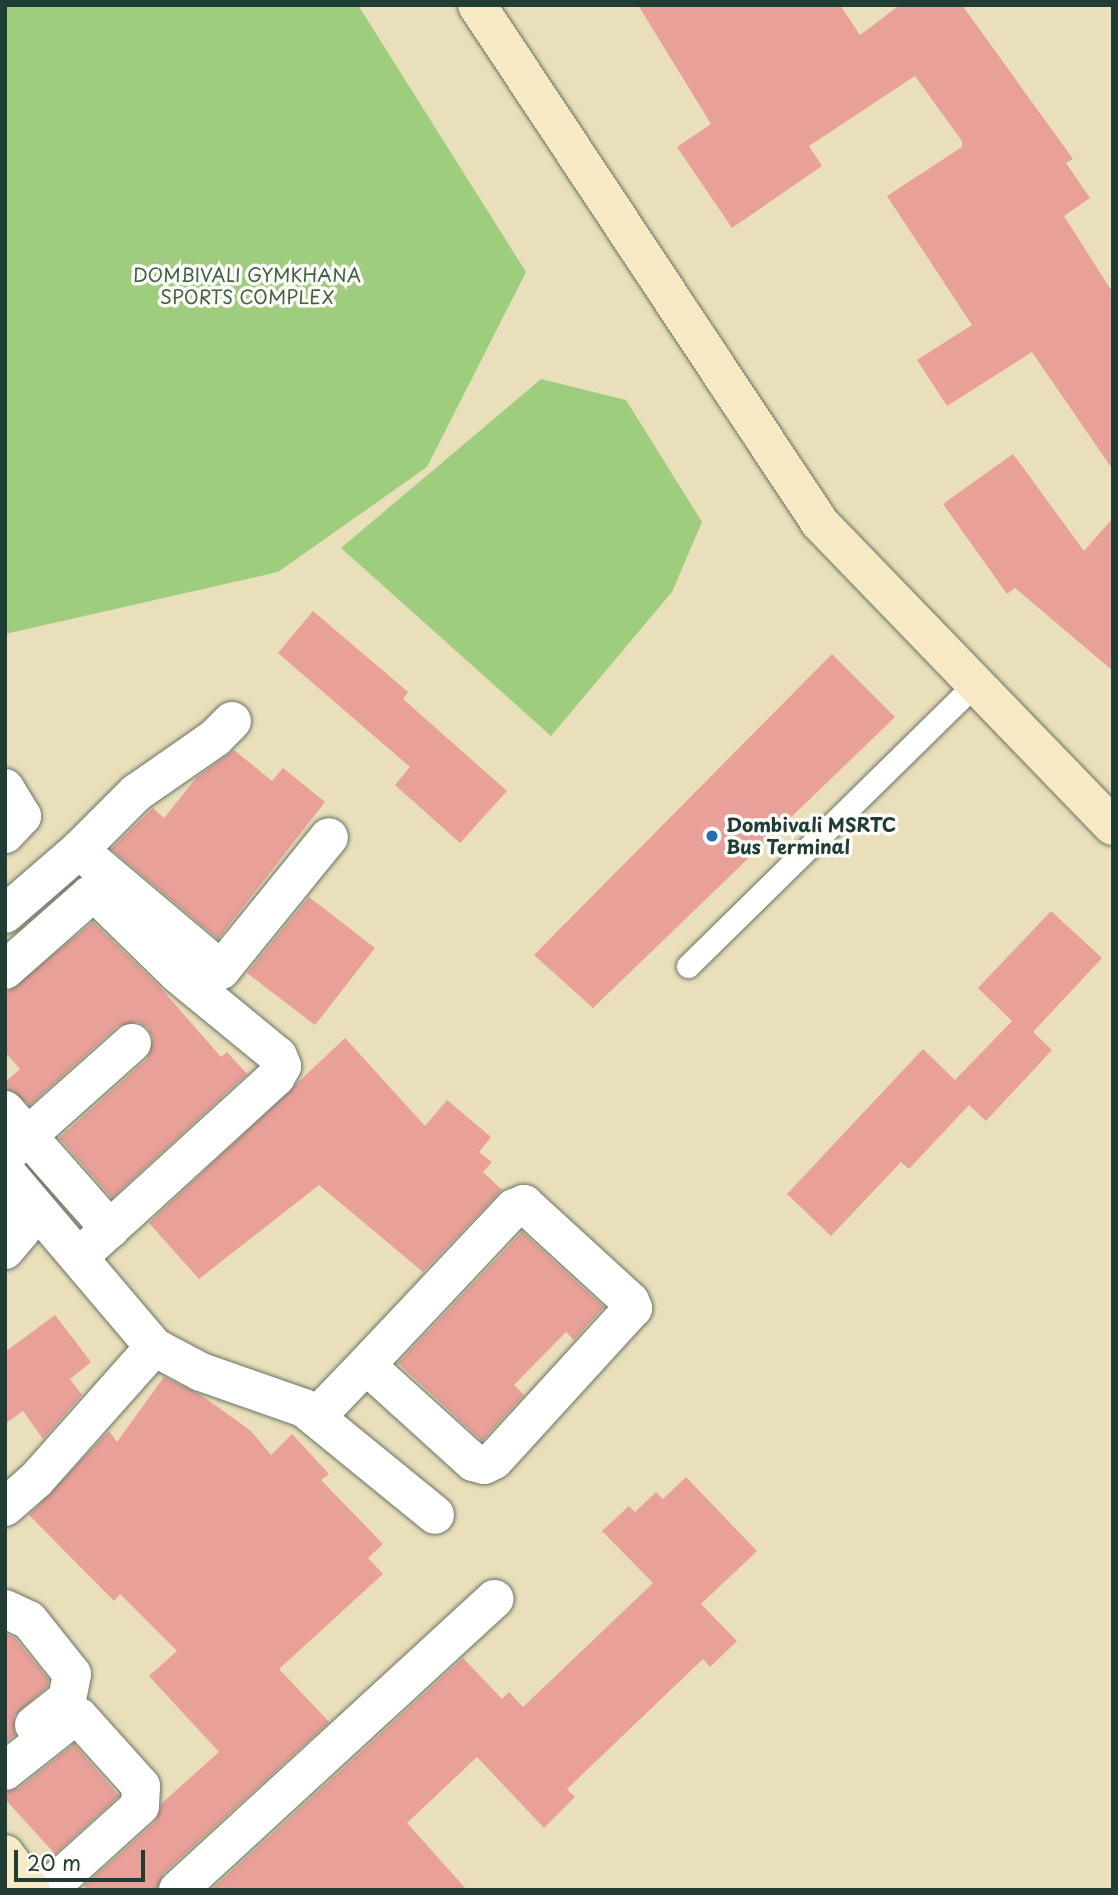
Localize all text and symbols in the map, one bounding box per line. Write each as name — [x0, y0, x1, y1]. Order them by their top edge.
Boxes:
park label: DOMBIVALI GYMKHANA SPORTS COMPLEX — [132, 264, 362, 308]
place label: Dombivali MSRTC Bus Terminal — [726, 814, 897, 858]
marker: Dombivali MSRTC Bus Terminal — [704, 828, 720, 844]
scale bar — [18, 1836, 149, 1880]
text: 20 m — [27, 1846, 81, 1878]

